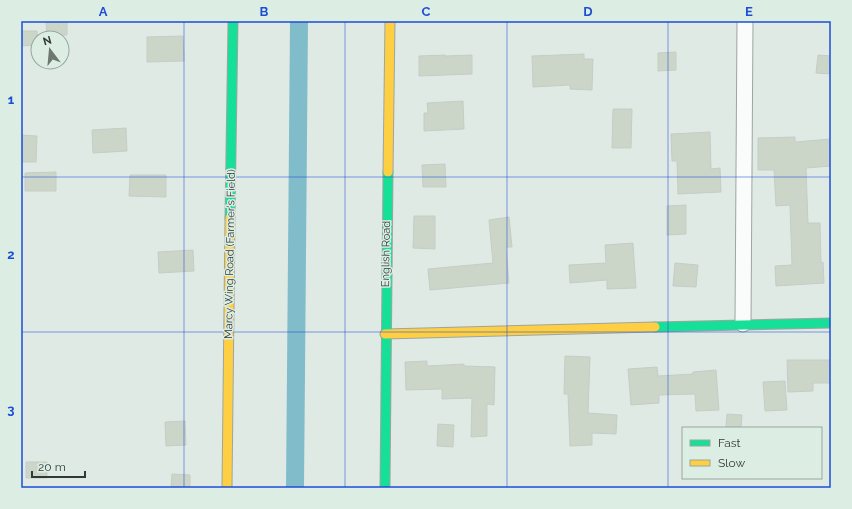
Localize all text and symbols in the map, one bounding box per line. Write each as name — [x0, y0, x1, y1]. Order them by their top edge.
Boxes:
text: A — [99, 4, 108, 19]
text: B — [260, 4, 269, 19]
text: C — [422, 4, 431, 19]
text: D — [583, 4, 593, 19]
text: E — [745, 4, 753, 19]
north arrow — [30, 30, 70, 70]
text: N — [42, 33, 53, 48]
text: 1 — [8, 92, 15, 107]
street label: Marcy Wing Road (Farmer's Field) — [222, 169, 238, 339]
street label: English Road — [379, 221, 393, 287]
text: 2 — [7, 247, 15, 262]
text: 3 — [7, 402, 15, 417]
legend — [682, 427, 822, 479]
text: Fast — [718, 436, 741, 450]
scale bar — [32, 453, 85, 479]
text: Slow — [718, 456, 745, 470]
text: 20 m — [38, 460, 66, 474]

